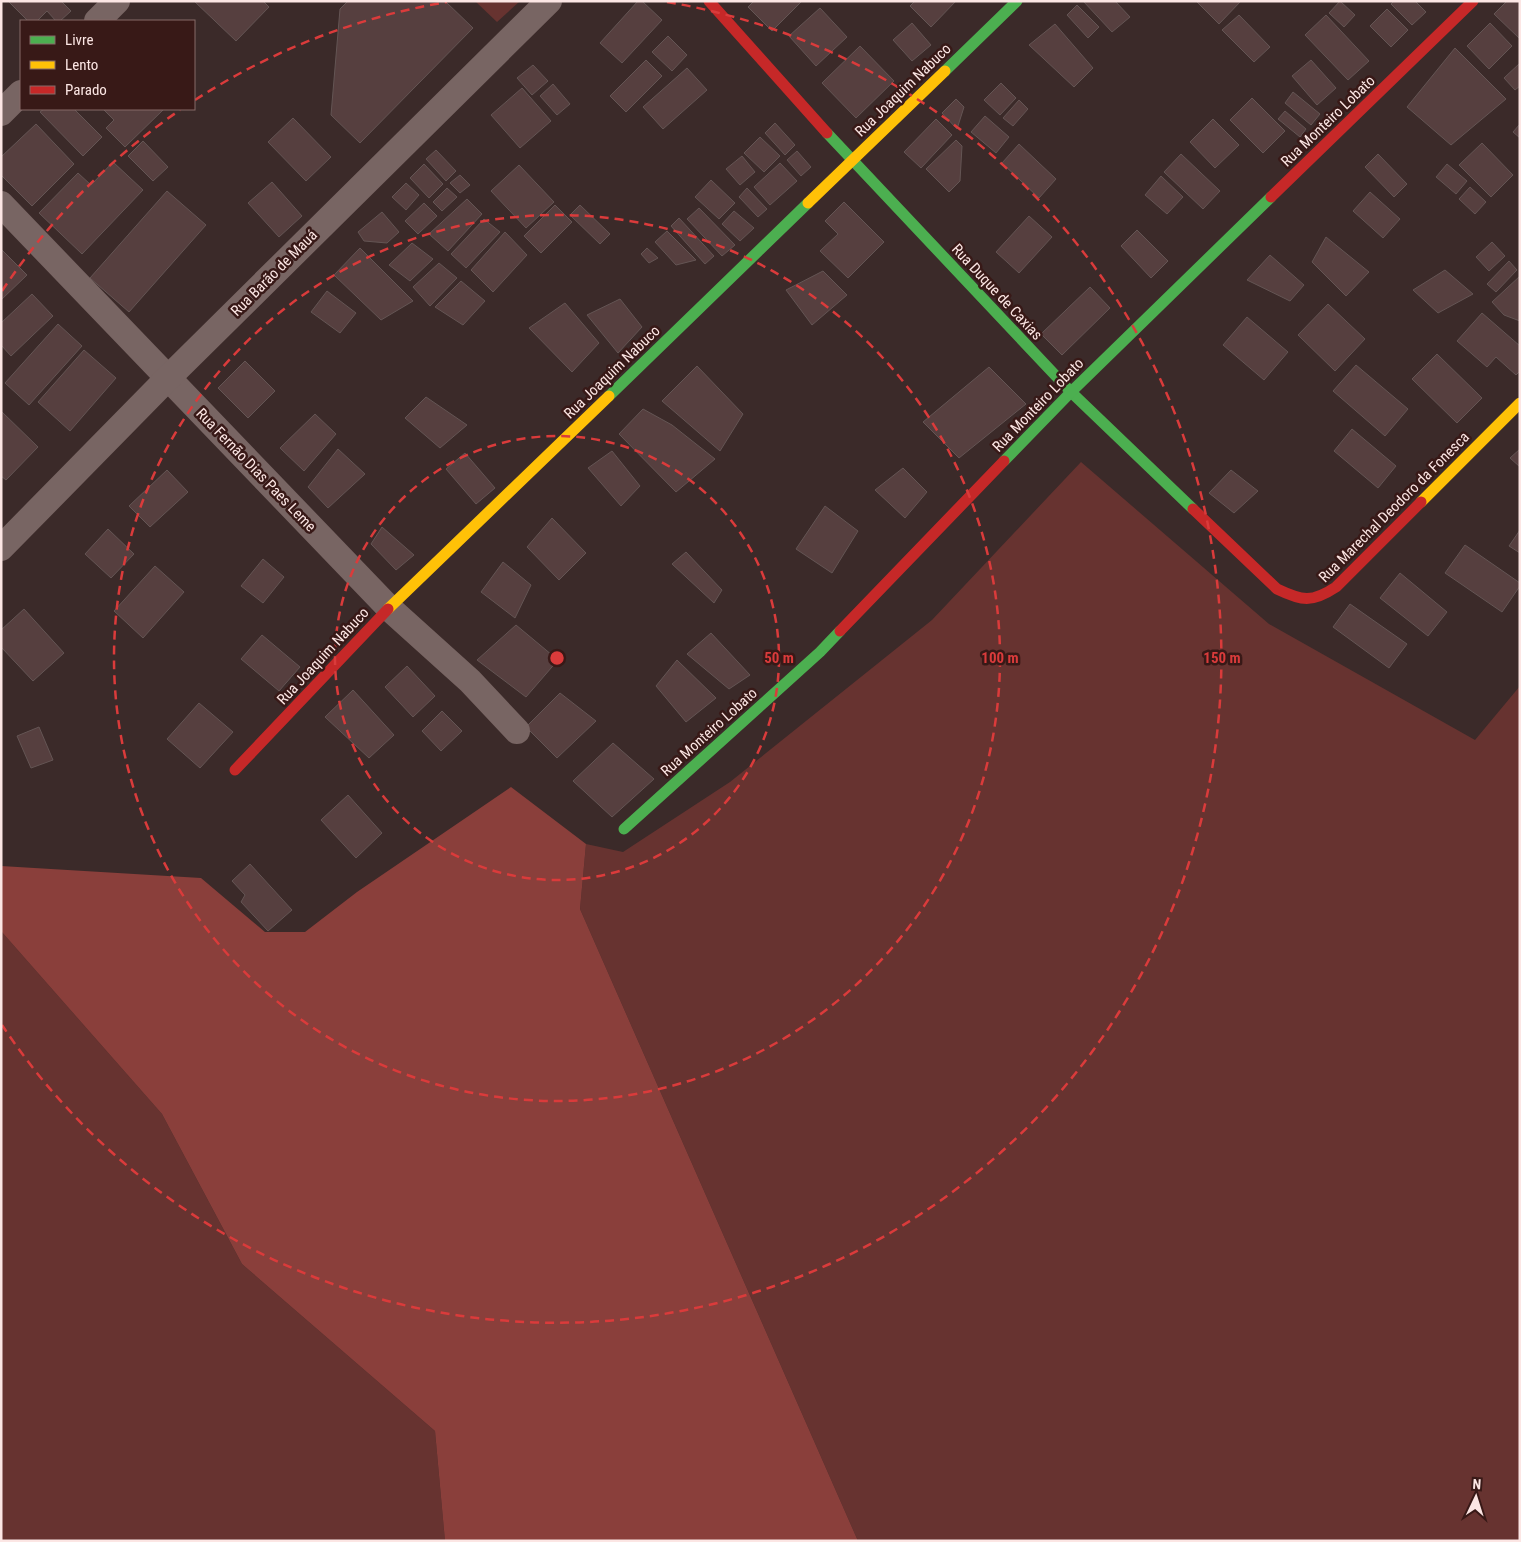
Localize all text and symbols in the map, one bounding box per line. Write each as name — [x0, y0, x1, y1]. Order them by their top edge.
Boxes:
legend — [20, 20, 195, 110]
text: Livre — [65, 31, 93, 49]
street label: Rua Joaquim Nabuco — [851, 40, 955, 140]
text: Lento — [65, 56, 98, 74]
street label: Rua Monteiro Lobato — [1277, 72, 1379, 170]
text: Parado — [65, 81, 107, 99]
street label: Rua Barão de Mauá — [227, 226, 321, 320]
street label: Rua Duque de Caxias — [948, 240, 1046, 344]
street label: Rua Joaquim Nabuco — [560, 322, 664, 422]
street label: Rua Monteiro Lobato — [989, 354, 1087, 456]
street label: Rua Fernão Dias Paes Leme — [192, 405, 320, 535]
street label: Rua Marechal Deodoro da Fonesca — [1315, 428, 1473, 586]
street label: Rua Joaquim Nabuco — [273, 604, 373, 708]
centre of rings — [548, 649, 566, 667]
text: 50 m — [764, 649, 794, 667]
text: 100 m — [981, 649, 1019, 667]
text: 150 m — [1203, 649, 1241, 667]
street label: Rua Monteiro Lobato — [657, 684, 761, 780]
north arrow — [1451, 1472, 1501, 1522]
text: N — [1472, 1476, 1482, 1492]

